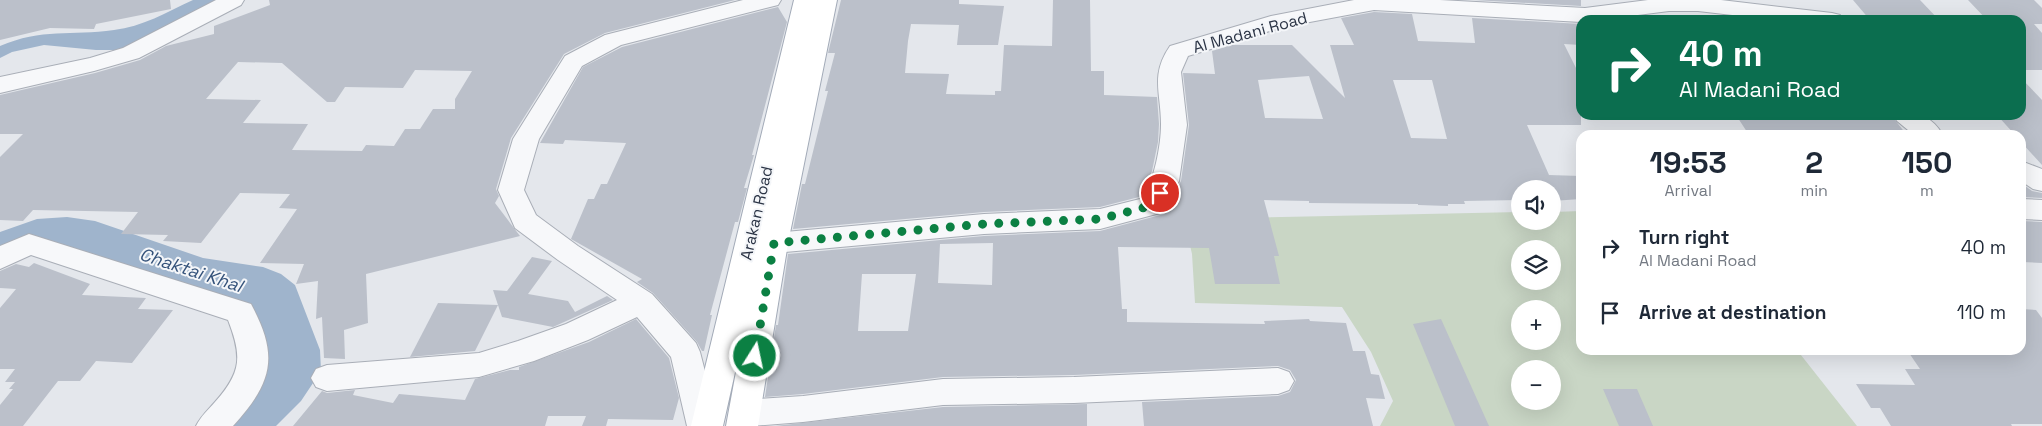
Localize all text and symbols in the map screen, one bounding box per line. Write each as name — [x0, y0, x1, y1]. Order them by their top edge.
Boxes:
street label: Al Madani Road — [1191, 7, 1310, 58]
text: 40 m — [1679, 32, 1763, 76]
icon: right — [1596, 35, 1661, 100]
text: Al Madani Road — [1679, 75, 1841, 103]
text: 19:53 — [1650, 143, 1727, 182]
text: 2 — [1805, 143, 1823, 182]
text: 150 — [1901, 143, 1952, 182]
street label: Arakan Road — [735, 164, 777, 262]
pin — [1139, 172, 1181, 214]
icon: arrive — [1146, 179, 1174, 207]
map controls — [1511, 180, 1561, 410]
button: sound — [1511, 180, 1561, 230]
text: Arrival — [1664, 180, 1712, 201]
text: min — [1800, 180, 1828, 201]
text: m — [1920, 180, 1934, 201]
text: Turn right — [1639, 225, 1729, 250]
icon: right — [1596, 234, 1624, 262]
text: 40 m — [1961, 235, 2006, 260]
button: layers — [1511, 240, 1561, 290]
water label: Chaktai Khal — [137, 242, 248, 298]
text: Al Madani Road — [1639, 250, 1757, 271]
icon: arrive — [1596, 299, 1624, 327]
button: + — [1511, 300, 1561, 350]
text: Arrive at destination — [1639, 300, 1827, 325]
text: 110 m — [1957, 300, 2006, 325]
position arrow — [728, 329, 780, 381]
button: − — [1511, 360, 1561, 410]

